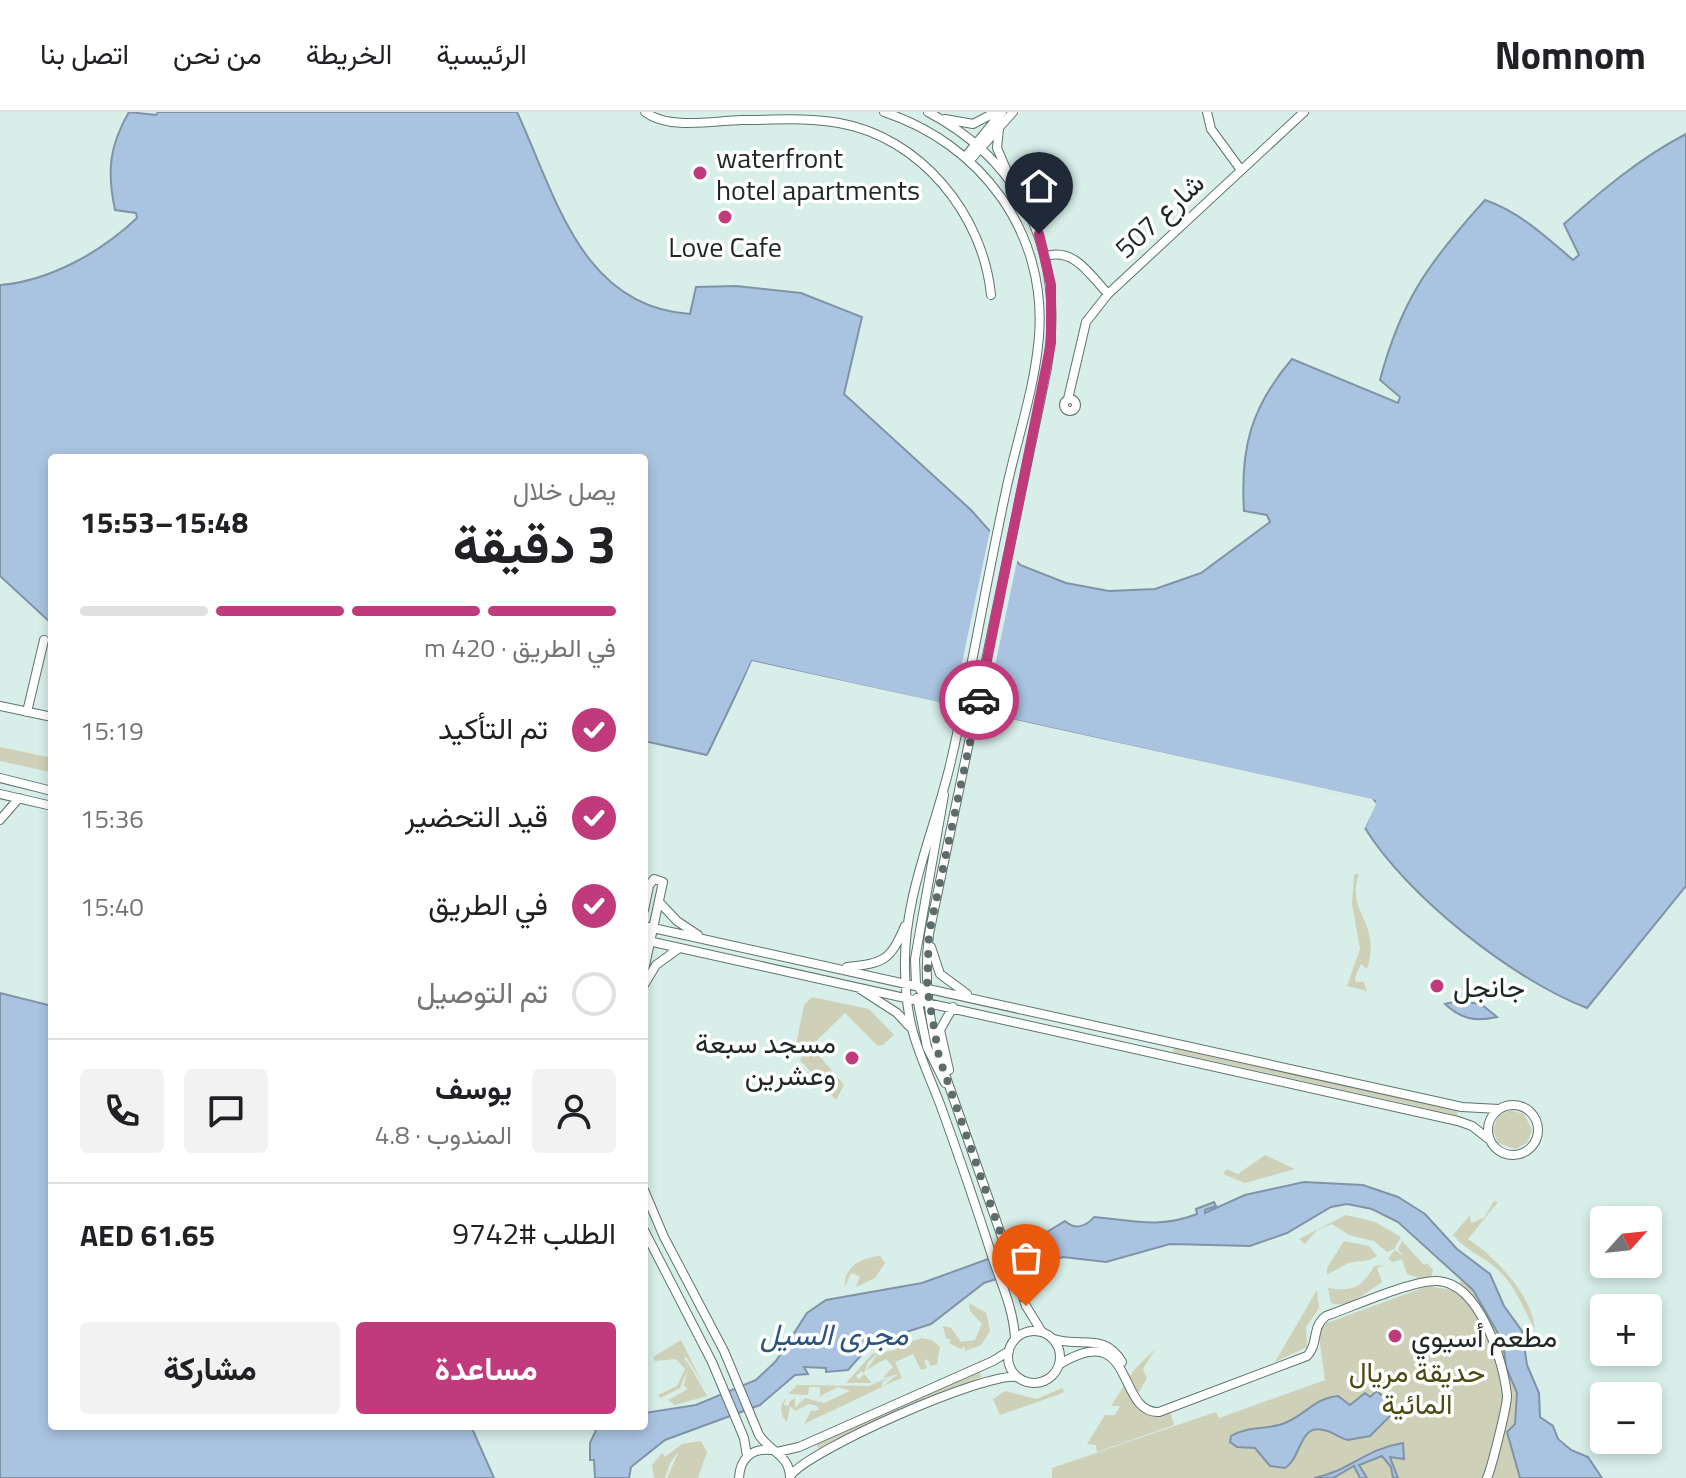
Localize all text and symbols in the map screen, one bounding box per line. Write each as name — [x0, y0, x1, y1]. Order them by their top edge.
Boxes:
text: Nomnom — [1495, 26, 1646, 84]
text: اتصل بنا — [40, 32, 129, 75]
text: من نحن — [173, 32, 262, 75]
text: الخريطة — [306, 32, 392, 75]
text: الرئيسية — [436, 32, 527, 75]
place label: waterfront hotel apartments — [716, 136, 920, 211]
pin — [1005, 152, 1073, 234]
street label: شارع 507 — [1104, 162, 1214, 268]
marker: waterfront hotel apartments — [691, 164, 709, 182]
icon: home — [1017, 164, 1061, 208]
marker: Love Cafe — [716, 208, 734, 226]
place label: Love Cafe — [668, 225, 782, 268]
text: يصل خلال — [513, 471, 616, 510]
text: 15:48–15:53 — [80, 499, 248, 545]
text: 3 دقيقة — [453, 504, 616, 583]
text: في الطريق · 420 m — [424, 628, 616, 667]
courier — [939, 660, 1019, 740]
icon: car — [957, 678, 1001, 722]
text: تم التأكيد — [438, 705, 548, 751]
icon: check — [572, 708, 616, 752]
text: 15:19 — [80, 711, 144, 750]
text: قيد التحضير — [405, 793, 548, 839]
icon: check — [572, 796, 616, 840]
text: 15:36 — [80, 799, 144, 838]
text: في الطريق — [428, 881, 548, 927]
icon: check — [572, 884, 616, 928]
text: 15:40 — [80, 887, 144, 926]
place label: جانجل — [1453, 965, 1525, 1008]
text: تم التوصيل — [416, 969, 548, 1015]
marker: جانجل — [1428, 977, 1446, 995]
place label: مسجد سبعة وعشرين — [695, 1021, 836, 1096]
marker: مسجد سبعة وعشرين — [843, 1049, 861, 1067]
text: يوسف — [435, 1065, 512, 1111]
button: phone — [80, 1069, 164, 1153]
button: chat — [184, 1069, 268, 1153]
button: person — [532, 1069, 616, 1153]
text: المندوب · 4.8 — [375, 1115, 512, 1154]
north arrow — [1590, 1206, 1662, 1278]
map controls — [1590, 1206, 1662, 1454]
text: الطلب #9742 — [452, 1210, 616, 1256]
text: AED 61.65 — [80, 1212, 215, 1258]
pin — [992, 1224, 1060, 1306]
icon: bag — [1004, 1236, 1048, 1280]
button: + — [1590, 1294, 1662, 1366]
water label: مجرى السيل — [760, 1311, 909, 1357]
place label: مطعم أسيوي — [1411, 1315, 1557, 1360]
button: مشاركة — [80, 1322, 340, 1414]
button: مساعدة — [356, 1322, 616, 1414]
marker: مطعم أسيوي — [1386, 1327, 1404, 1345]
park label: حديقة مريال المائية — [1349, 1350, 1485, 1425]
button: − — [1590, 1382, 1662, 1454]

